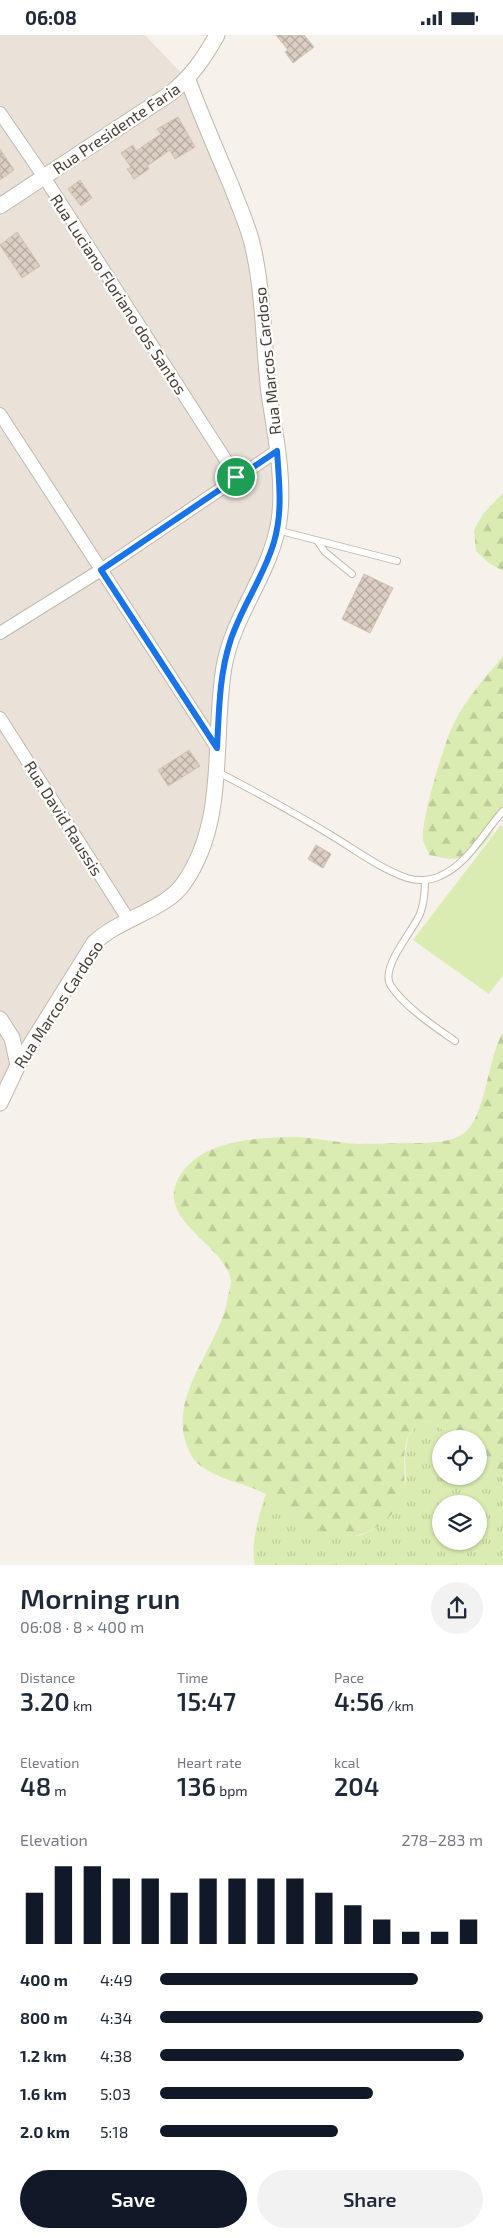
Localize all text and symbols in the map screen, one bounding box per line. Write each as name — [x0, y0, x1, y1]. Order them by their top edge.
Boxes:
text: 06:08 — [25, 6, 77, 29]
street label: Rua Presidente Faria — [49, 78, 183, 178]
street label: Rua Luciano Floriano dos Santos — [47, 190, 191, 398]
street label: Rua Marcos Cardoso — [250, 286, 284, 436]
pin — [215, 456, 257, 498]
icon: arrive — [222, 463, 250, 491]
street label: Rua David Raussis — [21, 757, 107, 879]
street label: Rua Marcos Cardoso — [10, 937, 106, 1071]
map controls — [432, 1430, 487, 1550]
button: locate — [432, 1430, 487, 1485]
button: layers — [432, 1495, 487, 1550]
text: Morning run — [20, 1581, 180, 1615]
button: share — [431, 1582, 483, 1634]
text: 06:08 · 8 × 400 m — [20, 1617, 144, 1636]
text: Distance — [20, 1669, 75, 1686]
text: Time — [177, 1669, 208, 1686]
text: Pace — [334, 1669, 364, 1686]
text: 3.20 — [20, 1686, 70, 1716]
text: 15:47 — [177, 1686, 236, 1716]
text: 4:56 — [334, 1686, 384, 1716]
text: km — [70, 1697, 92, 1714]
text: /km — [384, 1697, 414, 1714]
text: Elevation — [20, 1754, 79, 1771]
text: Heart rate — [177, 1754, 242, 1771]
text: kcal — [334, 1754, 360, 1771]
text: 48 — [20, 1771, 51, 1801]
text: 136 — [177, 1771, 216, 1801]
text: 204 — [334, 1771, 380, 1801]
text: m — [51, 1782, 67, 1799]
text: bpm — [216, 1782, 248, 1799]
text: Elevation — [20, 1830, 88, 1849]
text: 278–283 m — [401, 1830, 483, 1849]
text: 400 m — [20, 1970, 68, 1989]
text: 4:49 — [100, 1970, 133, 1989]
text: 800 m — [20, 2008, 68, 2027]
text: 4:34 — [100, 2008, 132, 2027]
text: 1.2 km — [20, 2046, 67, 2065]
text: 4:38 — [100, 2046, 132, 2065]
text: 1.6 km — [20, 2084, 67, 2103]
text: 5:03 — [100, 2084, 131, 2103]
text: 2.0 km — [20, 2122, 70, 2141]
text: 5:18 — [100, 2122, 128, 2141]
button: Save — [20, 2170, 247, 2228]
button: Share — [257, 2170, 483, 2228]

